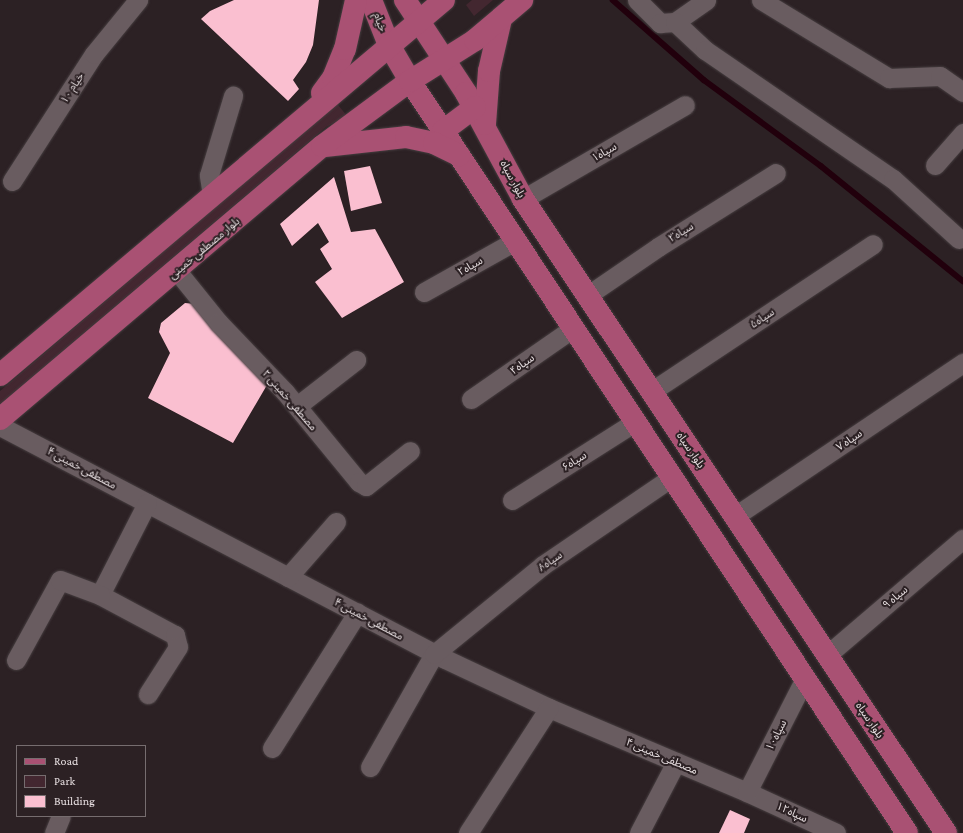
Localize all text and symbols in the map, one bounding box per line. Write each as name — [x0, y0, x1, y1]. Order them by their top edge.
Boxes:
street label: خیام — [370, 11, 390, 33]
street label: خیام ۱۰ — [57, 70, 87, 106]
street label: سپاه۱ — [589, 140, 619, 164]
street label: بلوار سپاه — [498, 158, 528, 200]
street label: بلوار مصطفی خمینی — [166, 214, 242, 282]
street label: سپاه۳ — [666, 219, 696, 245]
street label: سپاه۲ — [455, 254, 485, 278]
street label: سپاه۵ — [747, 305, 777, 331]
street label: سپاه۴ — [507, 351, 537, 377]
street label: مصطفی خمینی ۲ — [260, 367, 320, 433]
street label: سپاه ۷ — [833, 426, 865, 454]
street label: بلوار سپاه — [674, 429, 708, 471]
street label: مصطفی خمینی ۴ — [45, 444, 119, 492]
street label: سپاه۶ — [559, 448, 589, 474]
street label: سپاه۸ — [535, 548, 565, 574]
street label: سپاه ۹ — [880, 583, 910, 611]
street label: مصطفی خمینی ۴ — [332, 595, 406, 643]
street label: بلوار سپاه — [853, 699, 887, 741]
street label: سپاه۱۰ — [763, 717, 789, 753]
street label: مصطفی خمینی ۴ — [624, 735, 700, 777]
legend — [16, 745, 146, 817]
text: Road — [54, 754, 78, 768]
text: Park — [54, 774, 75, 788]
text: Building — [54, 794, 95, 808]
street label: سپاه۱۲ — [774, 799, 810, 825]

